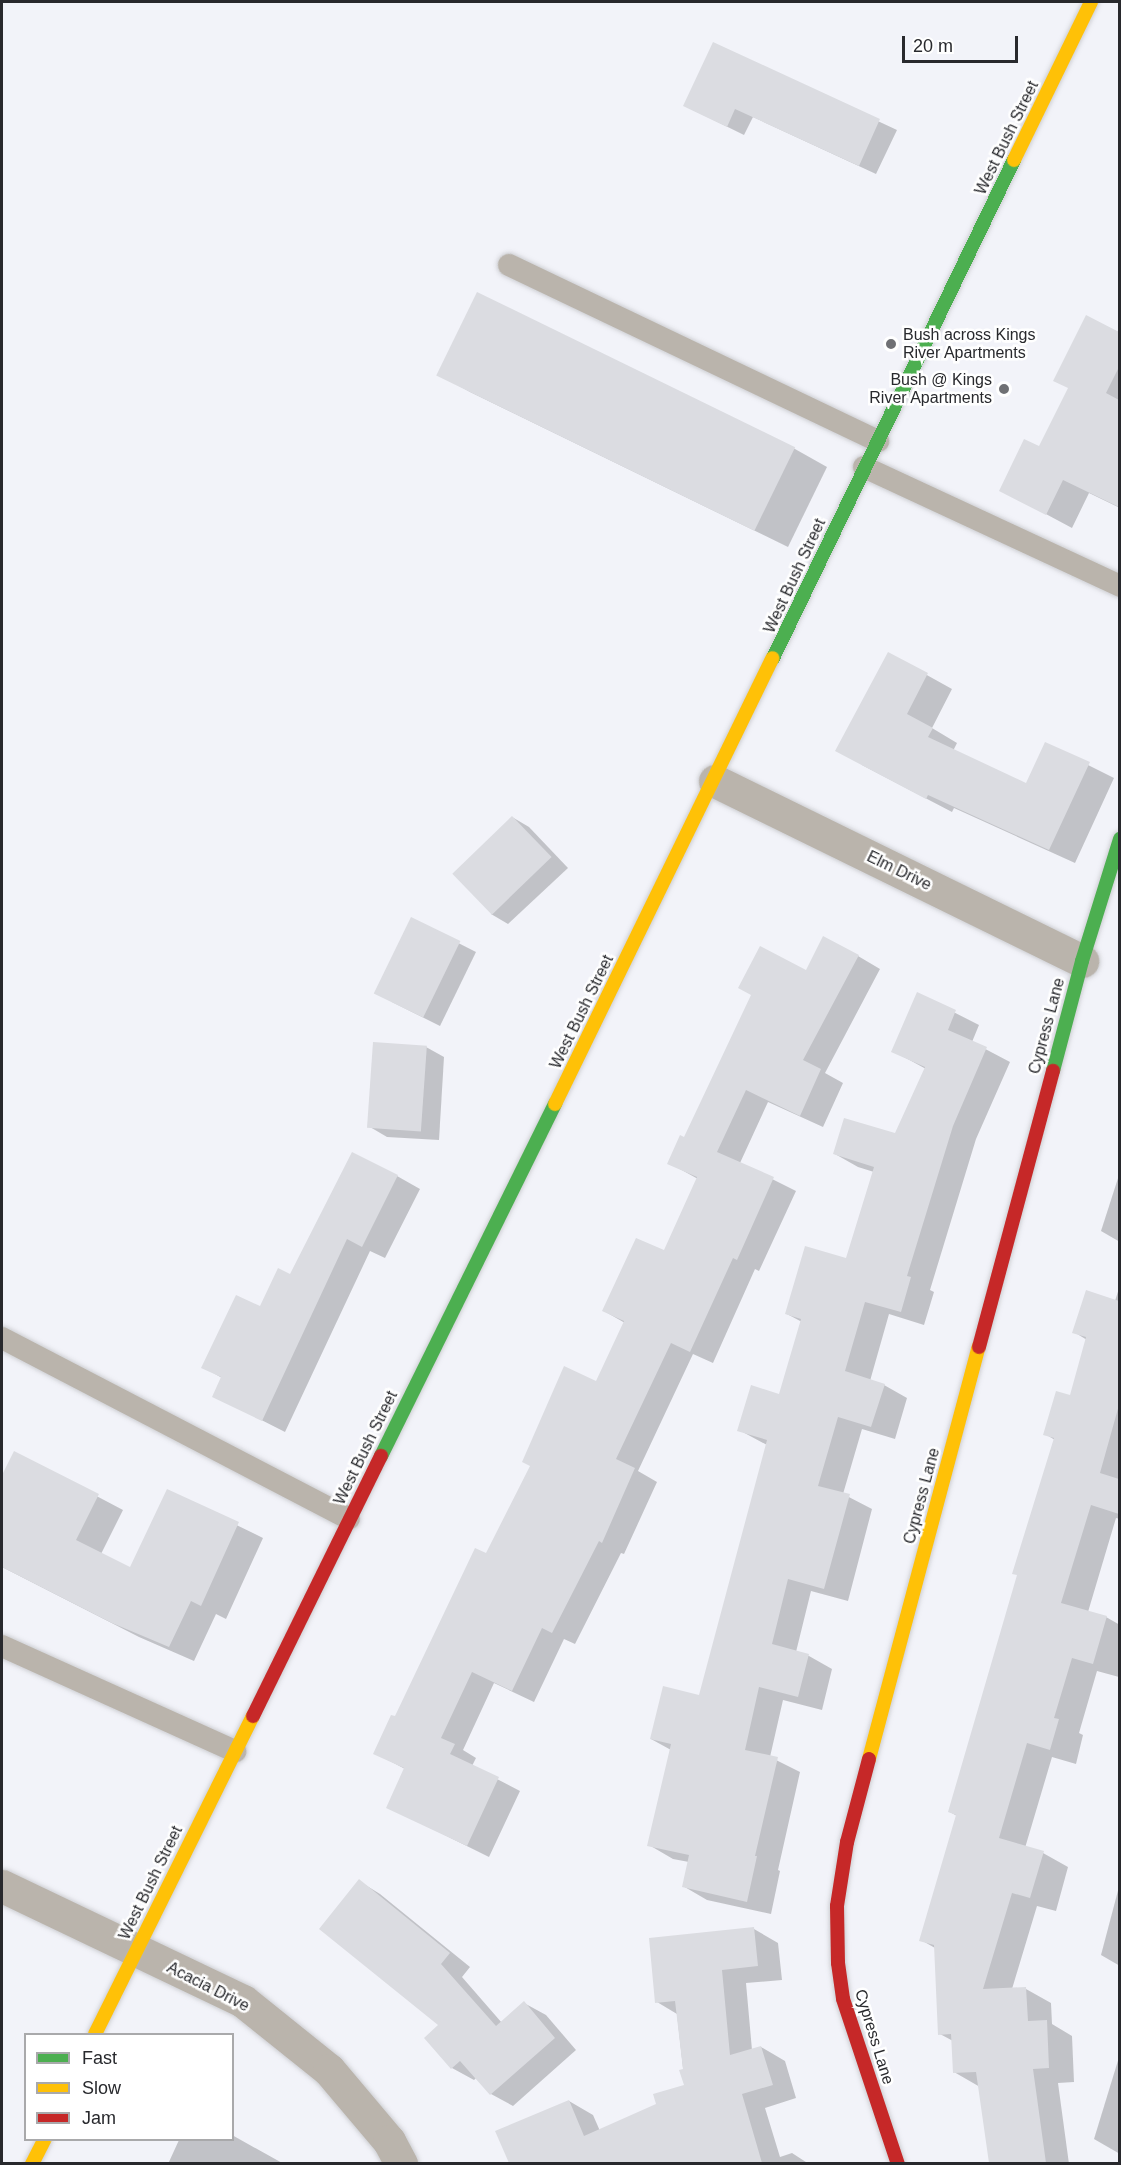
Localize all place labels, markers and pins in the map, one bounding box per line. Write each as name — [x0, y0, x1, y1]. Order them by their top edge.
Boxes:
place label: Bush across Kings River Apartments — [903, 325, 1036, 363]
marker: Bush across Kings River Apartments — [884, 337, 898, 351]
place label: Bush @ Kings River Apartments — [868, 370, 992, 408]
marker: Bush @ Kings River Apartments — [997, 382, 1011, 396]

